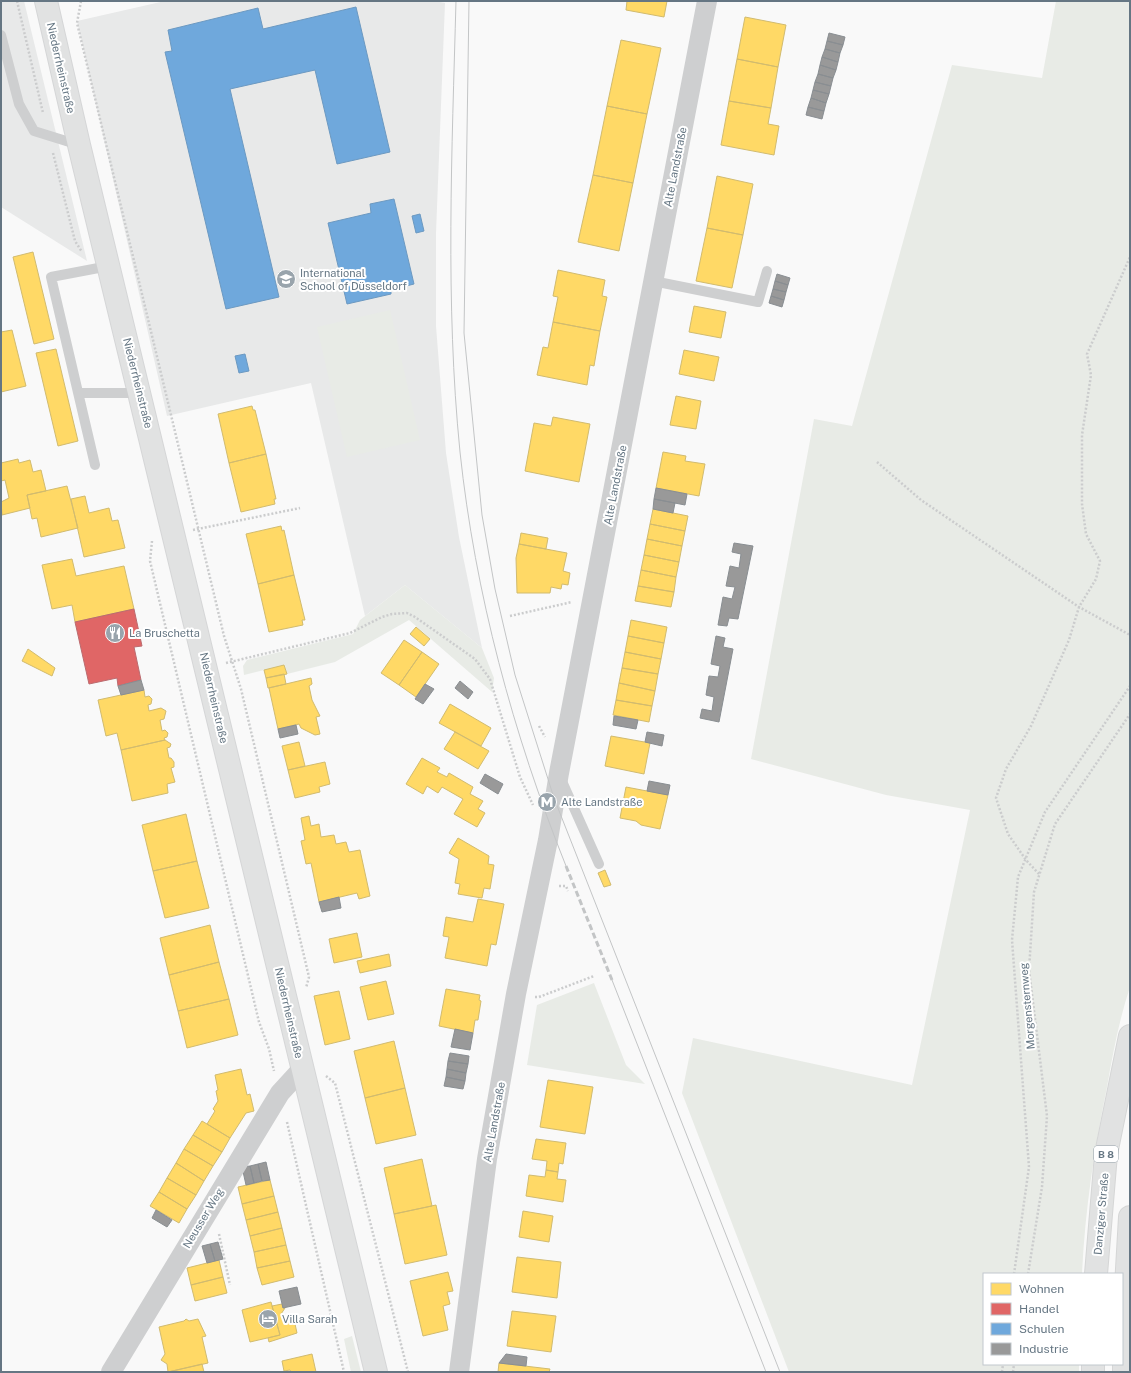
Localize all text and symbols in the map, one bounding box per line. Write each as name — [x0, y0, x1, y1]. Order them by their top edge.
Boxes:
street label: Niederrheinstraße — [45, 21, 77, 115]
street label: Alte Landstraße — [661, 126, 689, 208]
place label: International School of Düsseldorf — [300, 267, 408, 292]
school or university icon: International School of Düsseldorf — [275, 268, 297, 290]
street label: Niederrheinstraße — [121, 336, 155, 430]
street label: Alte Landstraße — [601, 444, 629, 526]
restaurant icon: La Bruschetta — [104, 622, 126, 644]
place label: La Bruschetta — [129, 627, 200, 639]
street label: Niederrheinstraße — [198, 651, 230, 745]
metro station icon: Alte Landstraße — [536, 791, 558, 813]
place label: Alte Landstraße — [561, 796, 642, 808]
street label: Morgensternweg — [1017, 962, 1037, 1050]
street label: Niederrheinstraße — [273, 966, 305, 1060]
street label: Alte Landstraße — [481, 1081, 507, 1163]
road number: B 8 — [1094, 1146, 1118, 1162]
street label: Danziger Straße — [1091, 1173, 1111, 1255]
street label: Neusser Weg — [180, 1186, 226, 1250]
legend — [983, 1273, 1123, 1365]
text: Wohnen — [1019, 1282, 1064, 1296]
text: Handel — [1019, 1302, 1060, 1316]
hotel icon: Villa Sarah — [257, 1308, 279, 1330]
place label: Villa Sarah — [282, 1313, 337, 1325]
text: Schulen — [1019, 1322, 1065, 1336]
text: Industrie — [1019, 1342, 1069, 1356]

